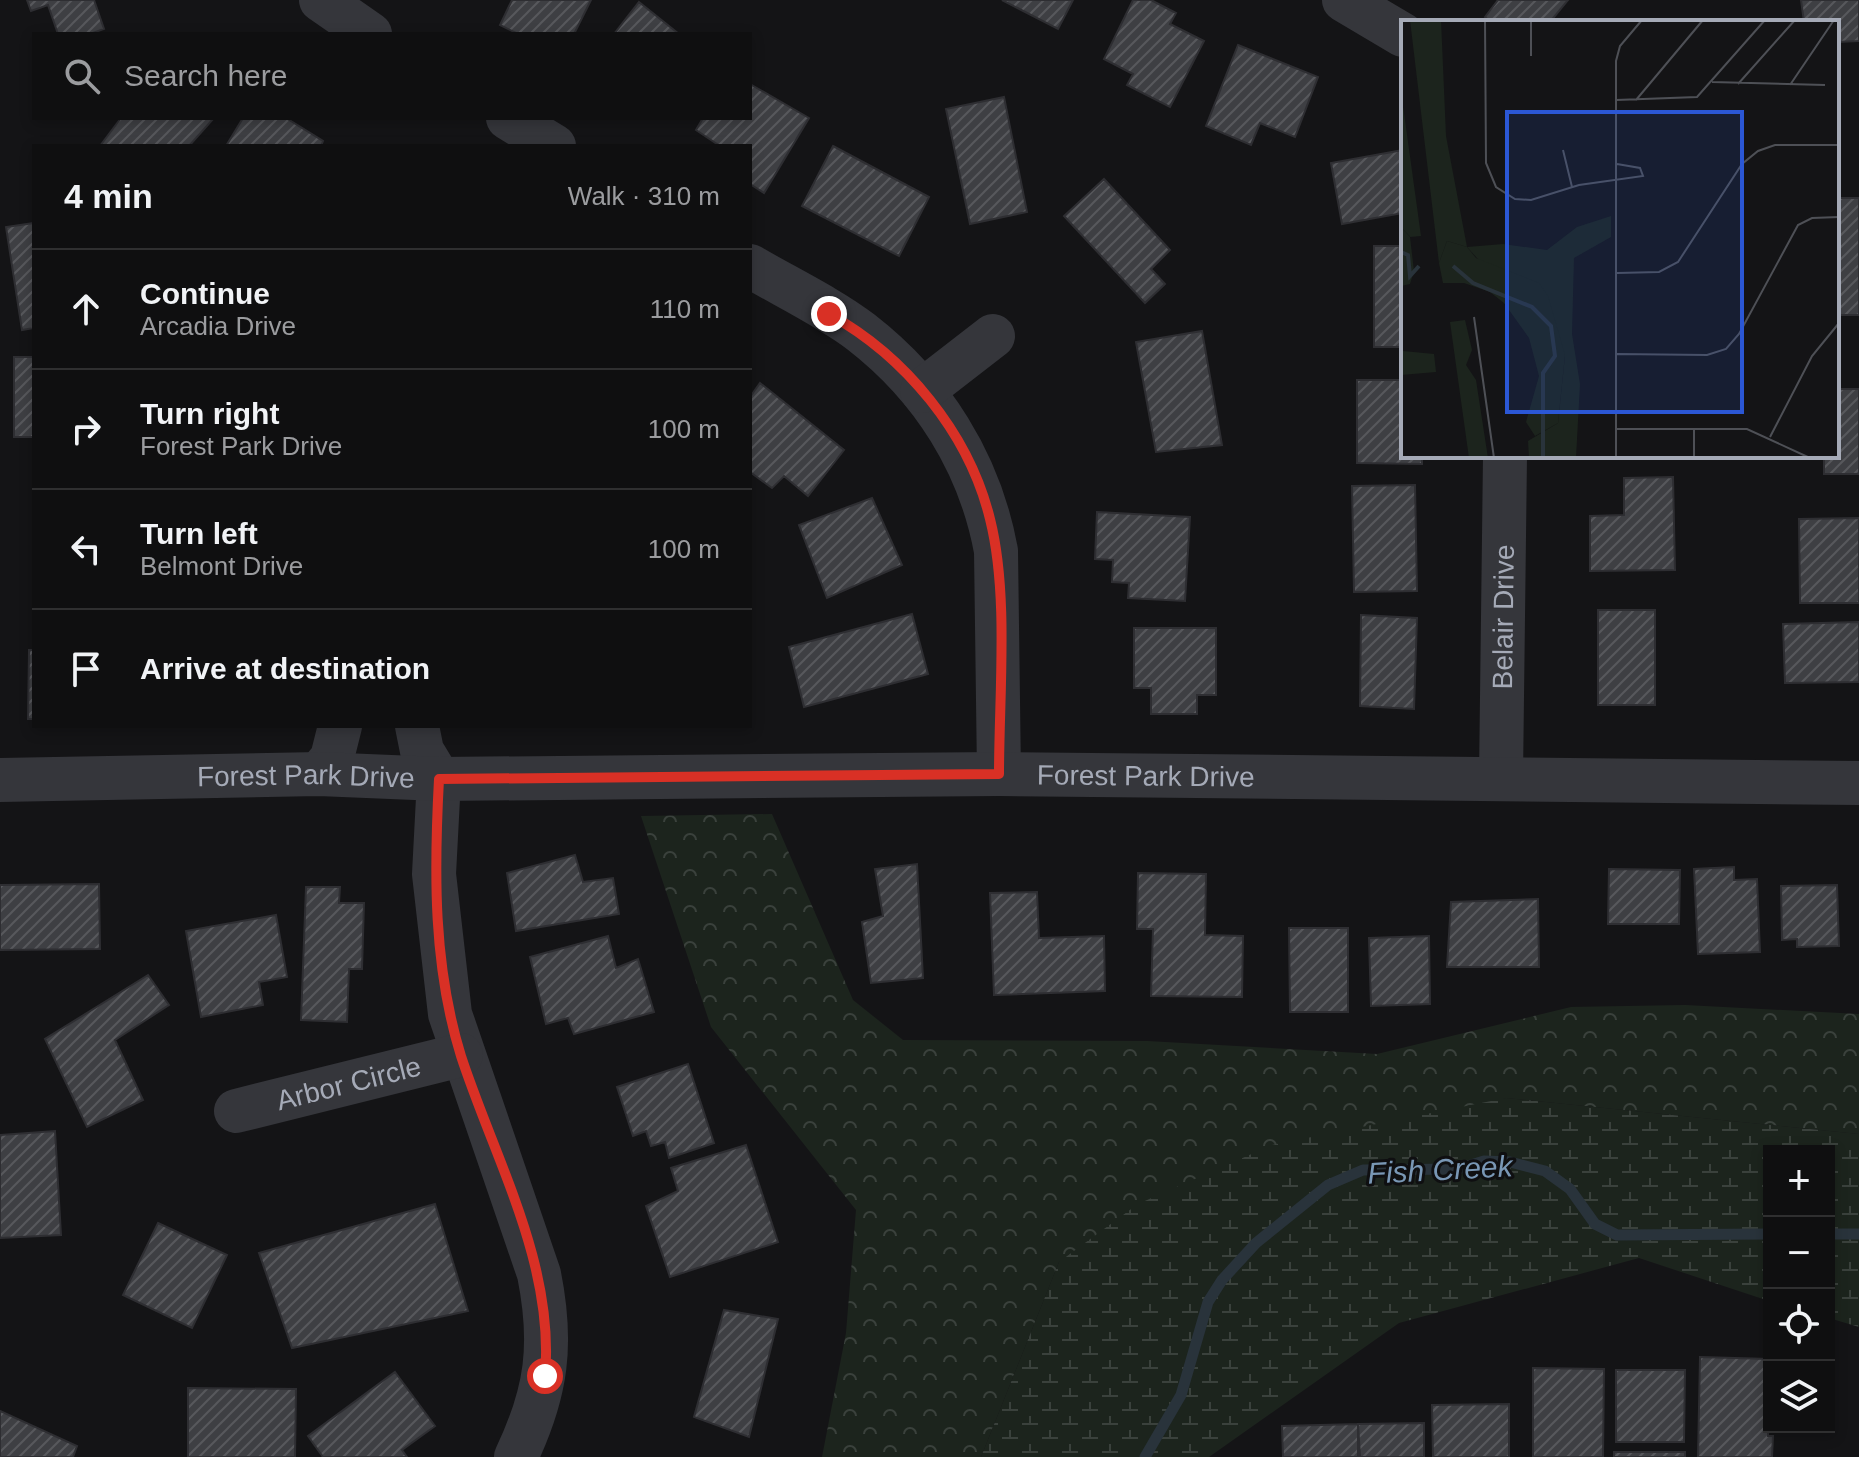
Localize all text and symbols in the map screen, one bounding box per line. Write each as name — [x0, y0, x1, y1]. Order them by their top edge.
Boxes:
inset map — [1401, 20, 1839, 458]
search box — [32, 32, 752, 120]
icon: search — [60, 54, 104, 98]
text: Search here — [124, 59, 287, 92]
text: 4 min — [64, 177, 153, 215]
text: Walk · 310 m — [568, 181, 720, 211]
text: Continue — [140, 277, 270, 310]
icon: ahead — [64, 287, 108, 331]
text: 110 m — [650, 294, 720, 324]
route end — [811, 296, 847, 332]
text: Arcadia Drive — [140, 311, 296, 341]
text: Turn right — [140, 397, 279, 430]
icon: right — [64, 407, 108, 451]
text: 100 m — [648, 414, 720, 444]
text: Forest Park Drive — [140, 431, 342, 461]
text: Turn left — [140, 517, 258, 550]
icon: left — [64, 527, 108, 571]
text: 100 m — [648, 534, 720, 564]
street label: Belair Drive — [1487, 544, 1520, 690]
text: Belmont Drive — [140, 551, 303, 581]
icon: arrive — [64, 647, 108, 691]
text: Arrive at destination — [140, 652, 430, 685]
street label: Forest Park Drive — [197, 759, 415, 794]
street label: Forest Park Drive — [1037, 759, 1255, 793]
street label: Arbor Circle — [273, 1051, 424, 1116]
map controls — [1763, 1145, 1835, 1433]
button: + — [1763, 1145, 1835, 1217]
water label: Fish Creek — [1367, 1149, 1515, 1190]
button: − — [1763, 1217, 1835, 1289]
button: locate — [1763, 1289, 1835, 1361]
route start — [527, 1358, 563, 1394]
button: layers — [1763, 1361, 1835, 1433]

